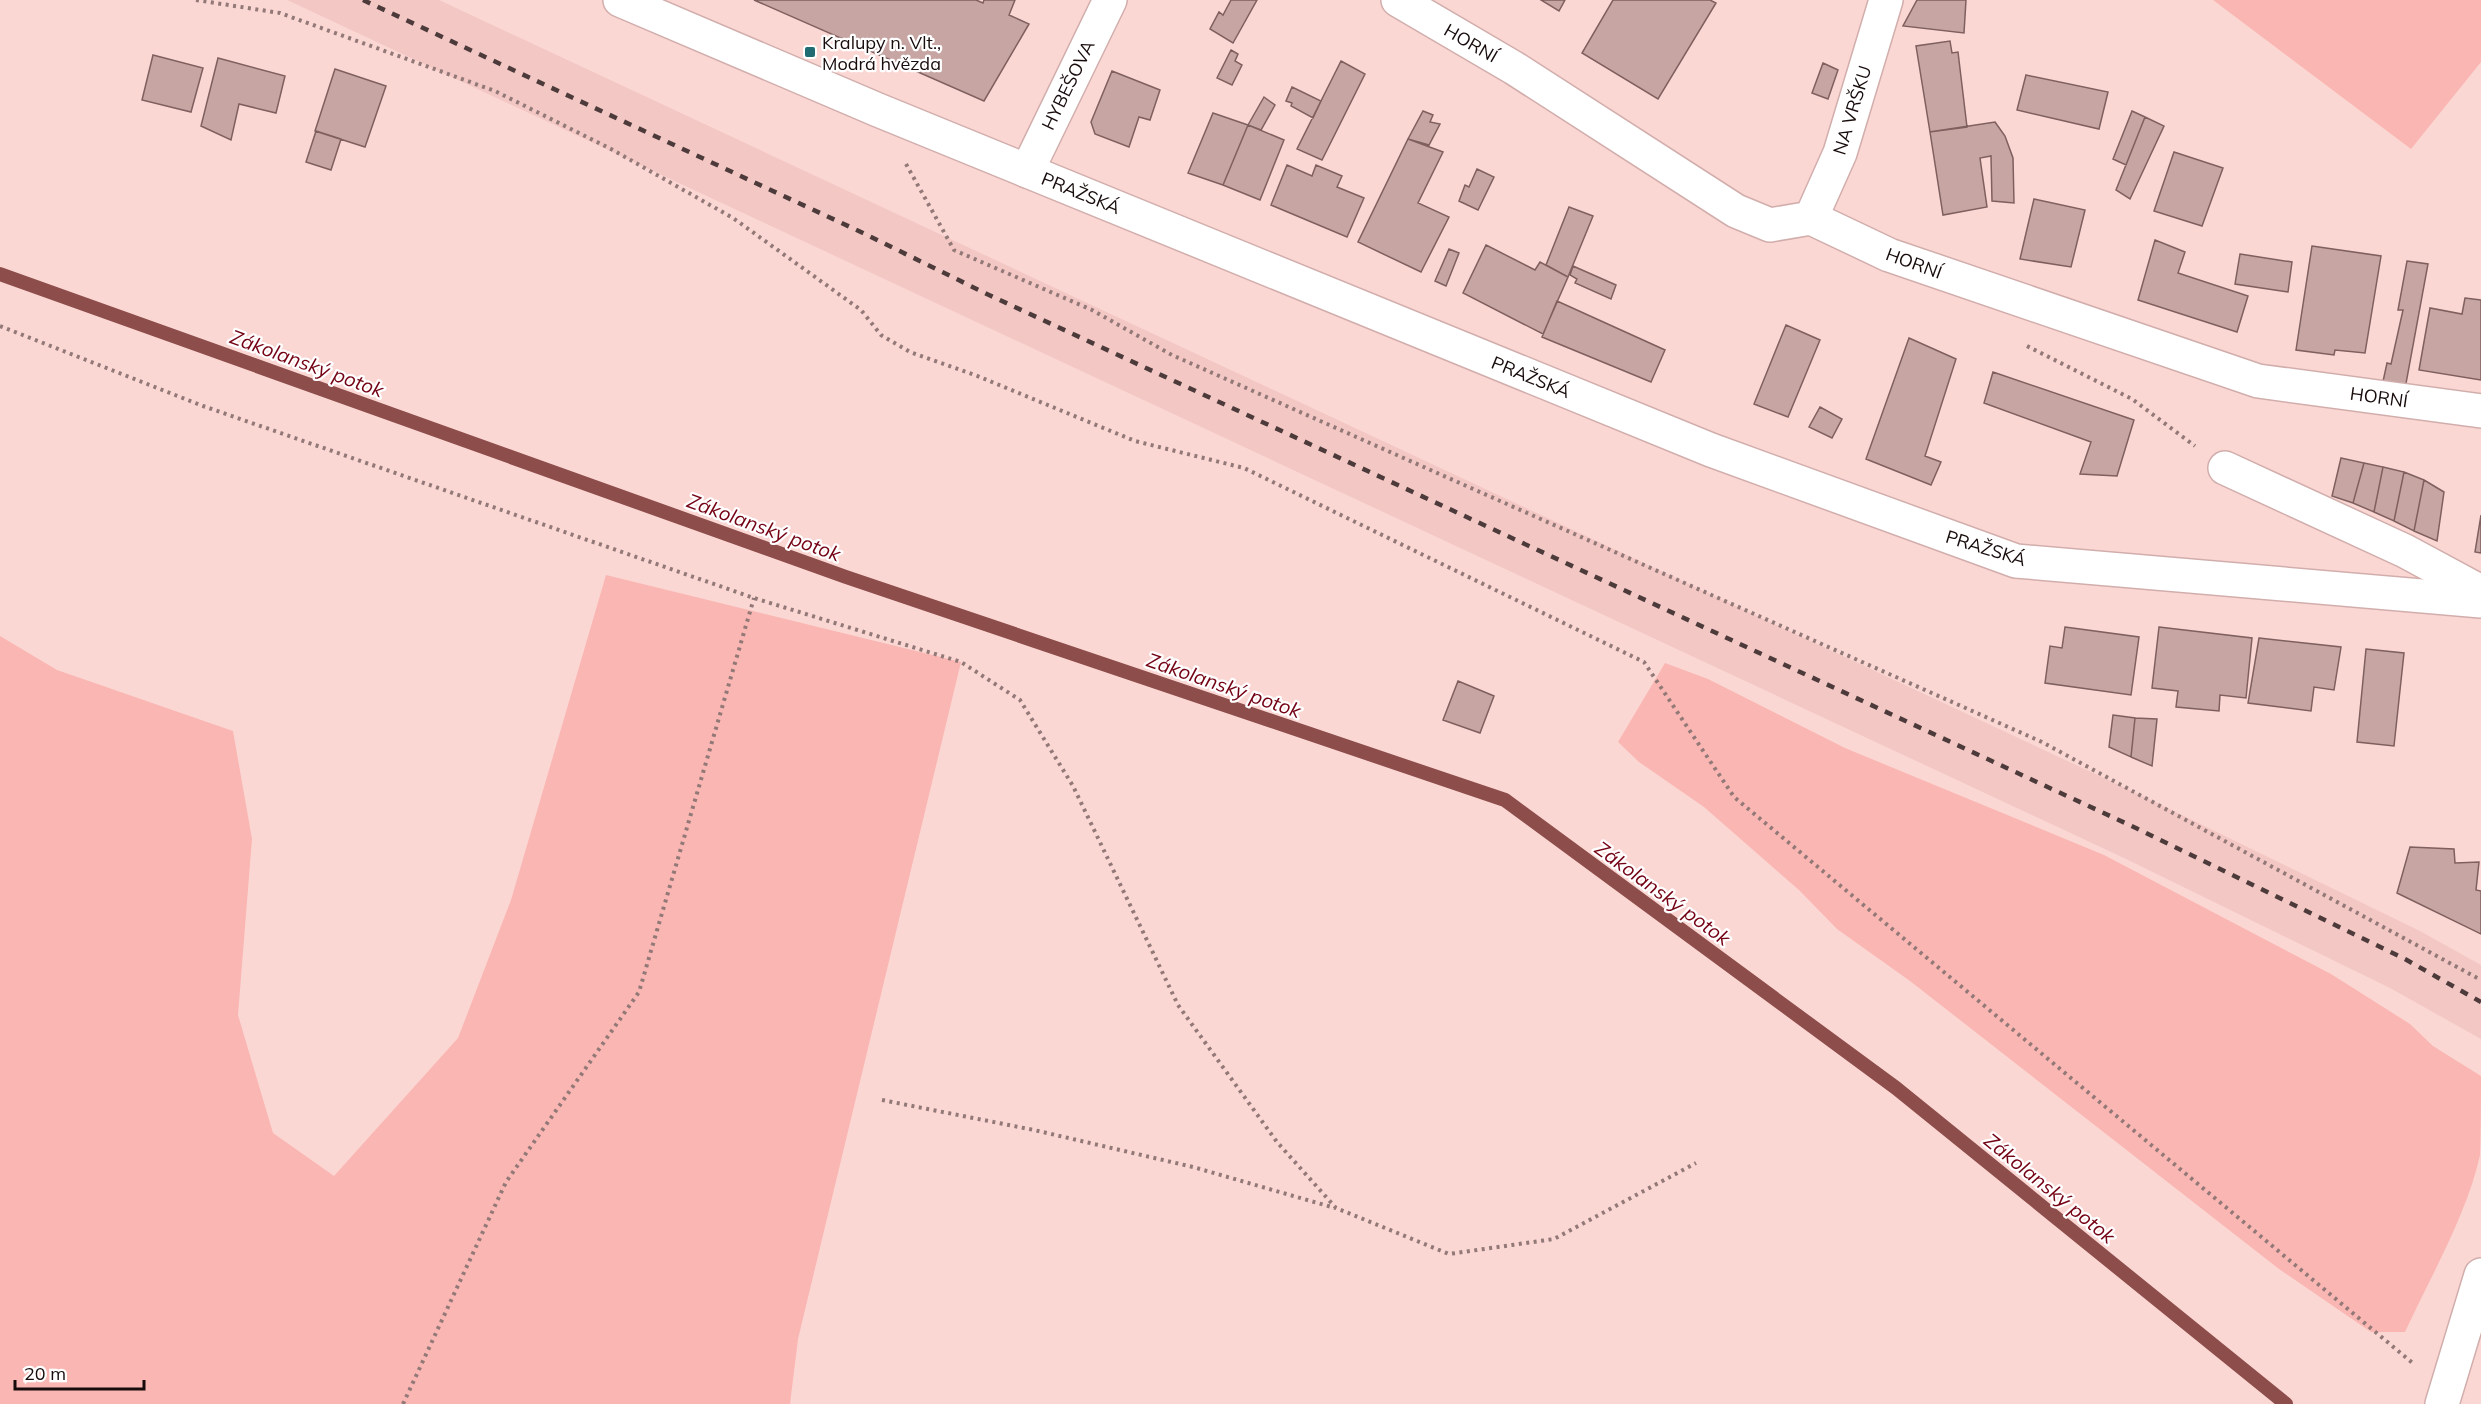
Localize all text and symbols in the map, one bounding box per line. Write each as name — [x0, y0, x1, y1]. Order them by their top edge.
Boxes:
street label: HORNÍ — [1440, 18, 1503, 68]
place label: Kralupy n. Vlt., Modrá hvězda — [822, 31, 941, 75]
street label: HYBEŠOVA — [1036, 36, 1100, 134]
marker: Kralupy n. Vlt., Modrá hvězda — [803, 45, 817, 59]
street label: NA VRŠKU — [1828, 63, 1876, 157]
street label: PRAŽSKÁ — [1038, 167, 1124, 219]
street label: HORNÍ — [1883, 242, 1947, 284]
water label: Zákolanský potok — [227, 324, 388, 403]
street label: PRAŽSKÁ — [1488, 351, 1574, 403]
street label: HORNÍ — [2349, 382, 2411, 413]
water label: Zákolanský potok — [684, 488, 845, 567]
street label: PRAŽSKÁ — [1943, 525, 2029, 571]
water label: Zákolanský potok — [1144, 647, 1305, 723]
water label: Zákolanský potok — [1590, 835, 1736, 951]
water label: Zákolanský potok — [1979, 1127, 2121, 1249]
scale bar — [15, 1353, 144, 1391]
text: 20 m — [24, 1362, 66, 1385]

